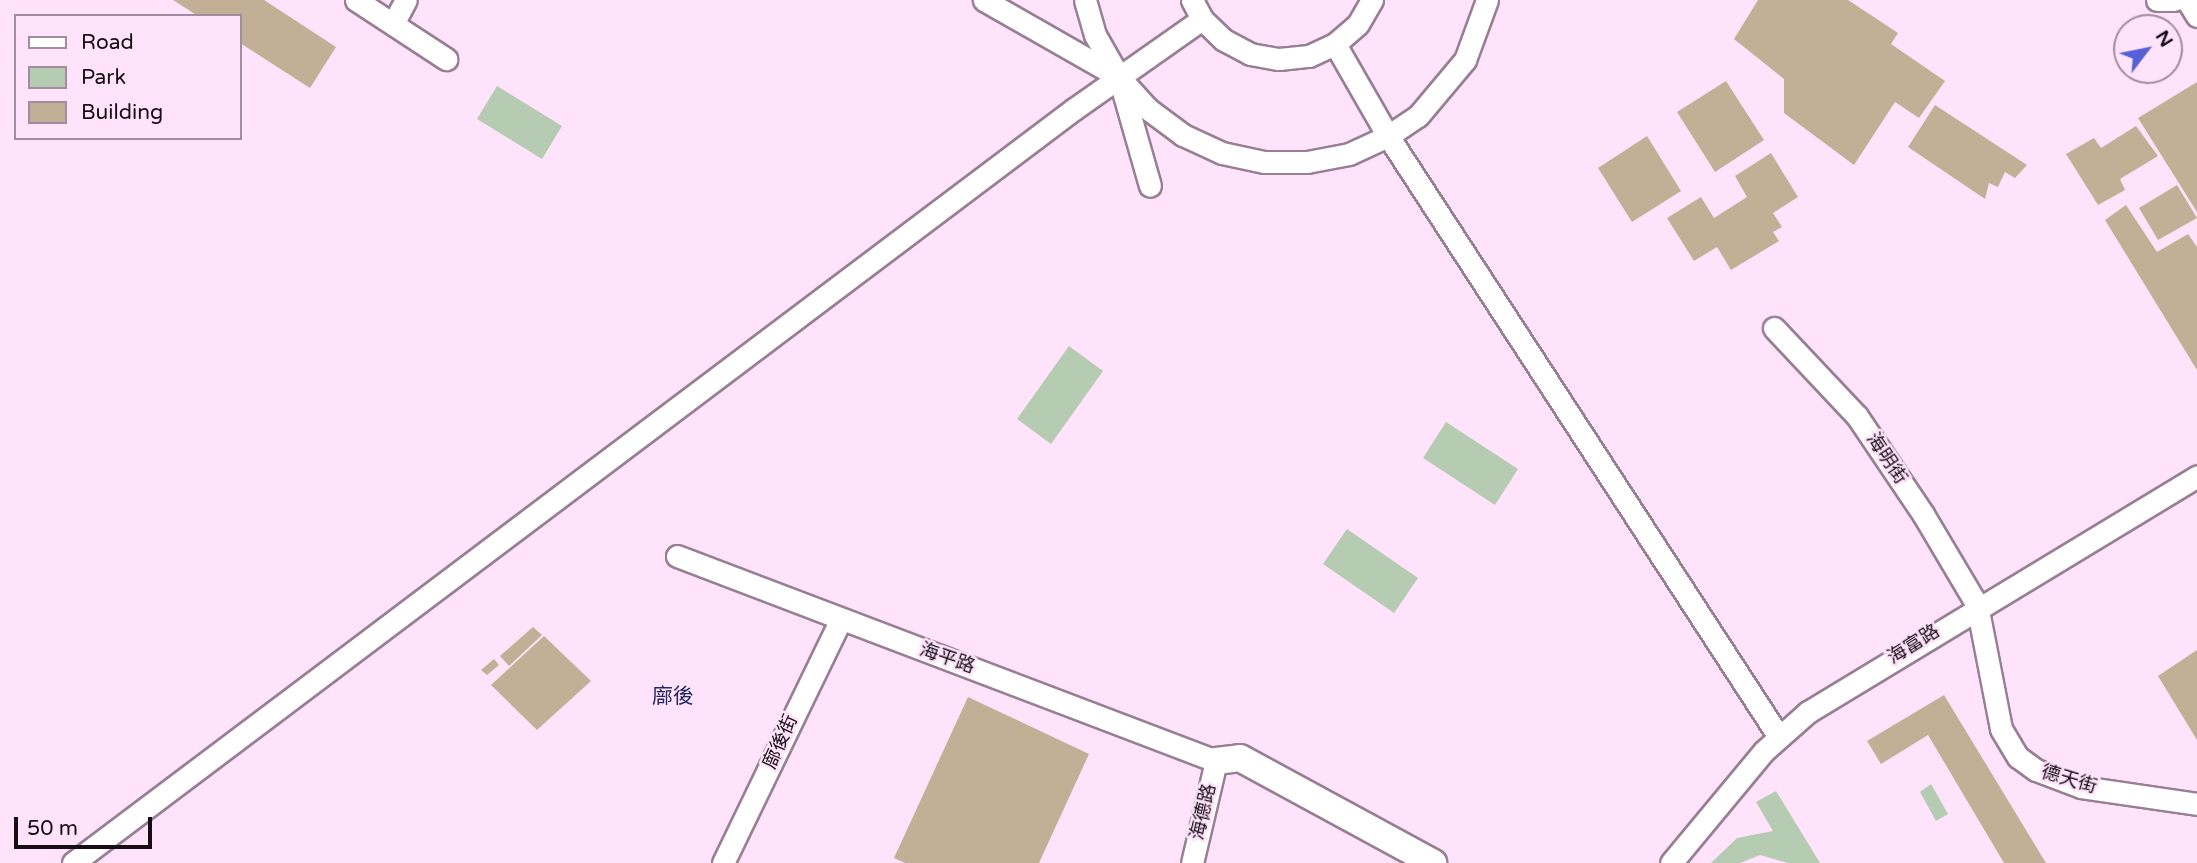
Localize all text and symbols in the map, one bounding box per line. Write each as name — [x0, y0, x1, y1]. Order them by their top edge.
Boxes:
legend — [14, 14, 242, 140]
north arrow — [2113, 14, 2183, 84]
text: N — [2151, 27, 2177, 51]
text: Road — [81, 30, 134, 55]
text: Park — [81, 65, 126, 90]
text: Building — [81, 100, 163, 125]
street label: 海明街 — [1861, 429, 1911, 489]
street label: 海富路 — [1884, 620, 1944, 670]
street label: 海平路 — [916, 639, 978, 679]
district label: 廍後 — [652, 684, 694, 710]
street label: 廍後街 — [759, 711, 803, 773]
street label: 德天街 — [2038, 761, 2100, 799]
street label: 海德路 — [1186, 782, 1222, 842]
scale bar — [18, 804, 156, 848]
text: 50 m — [27, 816, 78, 841]

